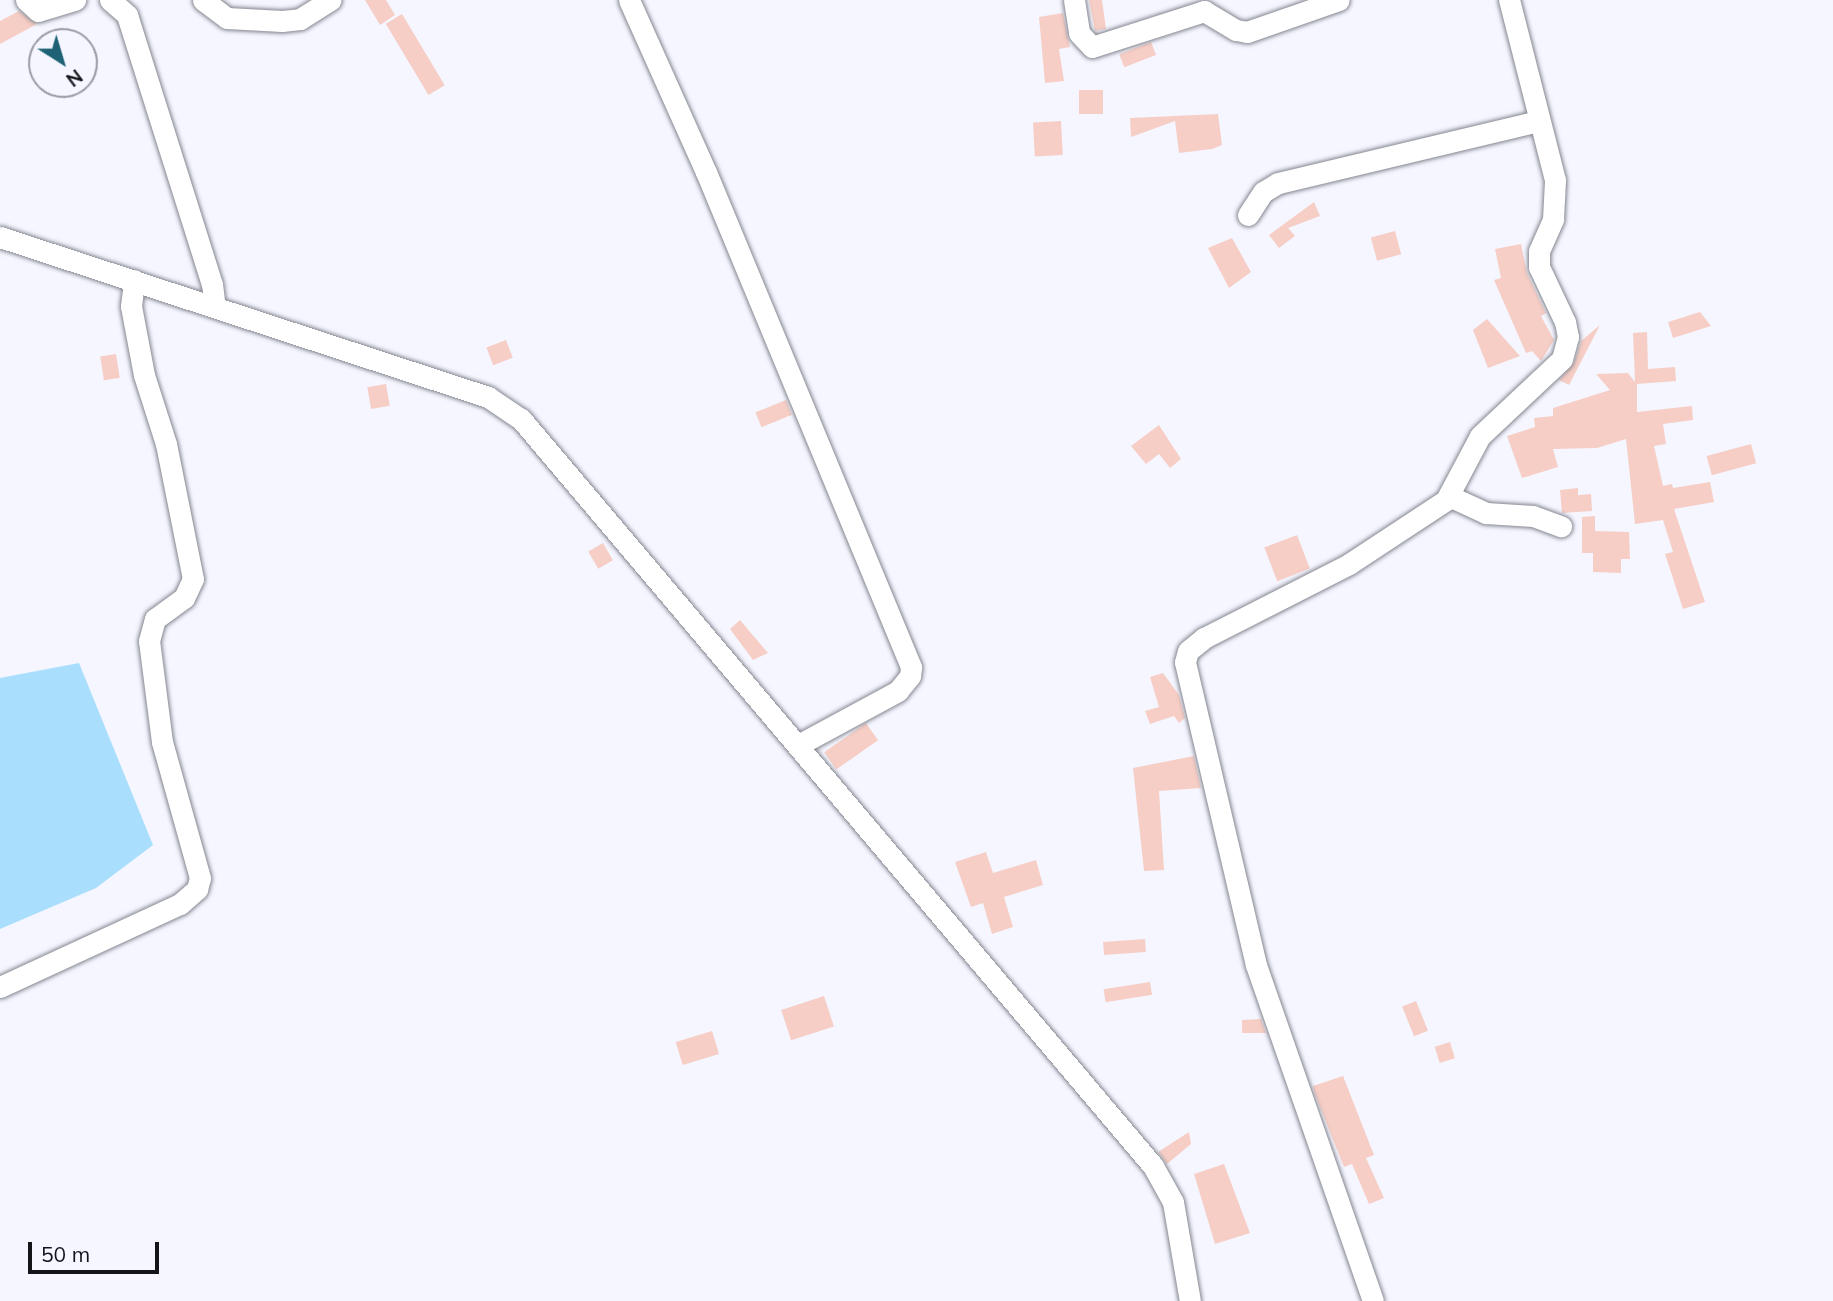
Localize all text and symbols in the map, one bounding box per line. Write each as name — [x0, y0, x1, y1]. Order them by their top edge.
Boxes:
north arrow — [28, 28, 98, 98]
text: N — [61, 64, 87, 92]
scale bar — [32, 1228, 163, 1272]
text: 50 m — [41, 1241, 90, 1267]

